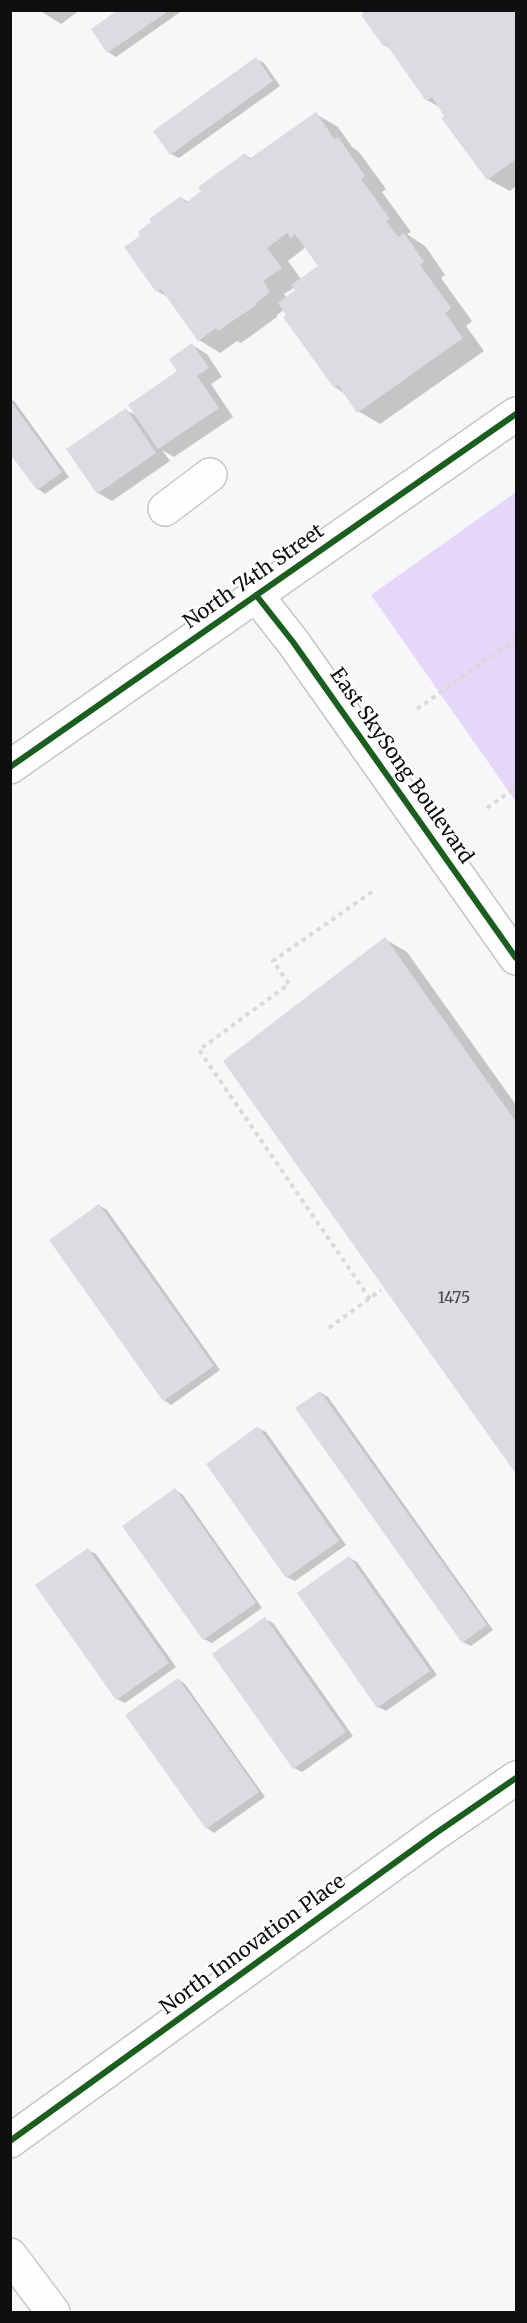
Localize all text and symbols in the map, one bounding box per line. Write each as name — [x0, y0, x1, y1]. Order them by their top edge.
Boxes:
street label: North 74th Street — [179, 520, 329, 634]
street label: East SkySong Boulevard — [324, 664, 478, 868]
house number: 1475 — [438, 1288, 470, 1308]
street label: North Innovation Place — [156, 1870, 350, 2020]

